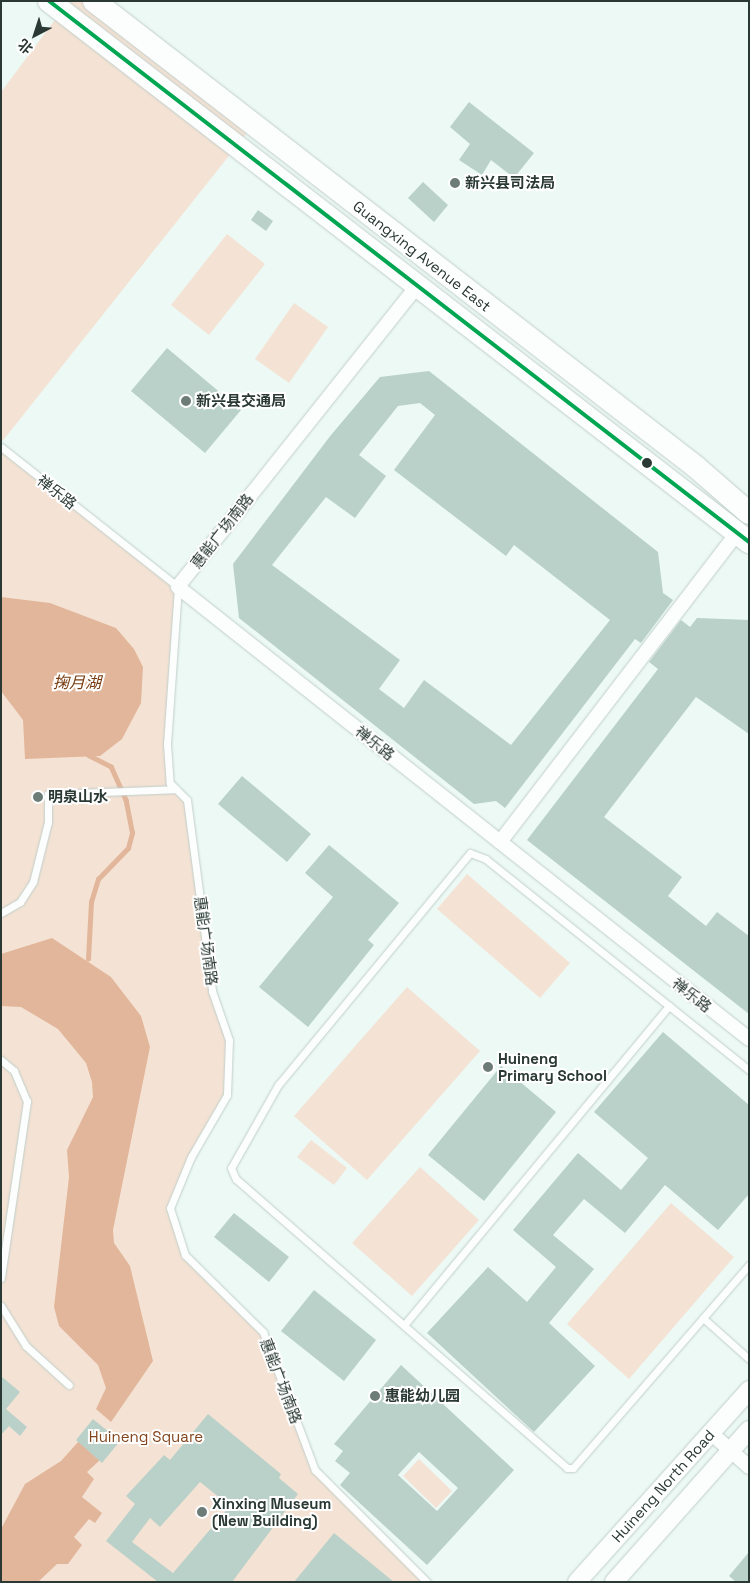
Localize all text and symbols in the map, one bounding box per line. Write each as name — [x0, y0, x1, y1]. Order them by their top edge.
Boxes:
north arrow — [10, 10, 60, 60]
text: 北 — [14, 35, 37, 58]
place label: 新兴县司法局 — [465, 174, 555, 192]
marker: 新兴县司法局 — [449, 177, 461, 189]
street label: Guangxing Avenue East — [349, 196, 495, 316]
place label: 新兴县交通局 — [196, 392, 286, 410]
marker: 新兴县交通局 — [180, 395, 192, 407]
unlabelled marker — [642, 458, 652, 468]
street label: 禅乐路 — [34, 471, 80, 513]
street label: 惠能广场南路 — [187, 490, 257, 572]
water label: 掬月湖 — [53, 673, 101, 693]
street label: 禅乐路 — [352, 722, 398, 764]
place label: 明泉山水 — [48, 788, 108, 806]
marker: 明泉山水 — [32, 791, 44, 803]
street label: 惠能广场南路 — [191, 895, 221, 987]
street label: 禅乐路 — [669, 974, 715, 1016]
place label: Huineng Primary School — [498, 1049, 607, 1084]
marker: Huineng Primary School — [482, 1061, 494, 1073]
street label: 惠能广场南路 — [256, 1336, 306, 1426]
place label: 惠能幼儿园 — [385, 1387, 460, 1405]
marker: 惠能幼儿园 — [369, 1390, 381, 1402]
street label: Huineng North Road — [608, 1426, 718, 1546]
park label: Huineng Square — [89, 1428, 203, 1446]
place label: Xinxing Museum (New Building) — [212, 1494, 331, 1529]
marker: Xinxing Museum (New Building) — [196, 1506, 208, 1518]

